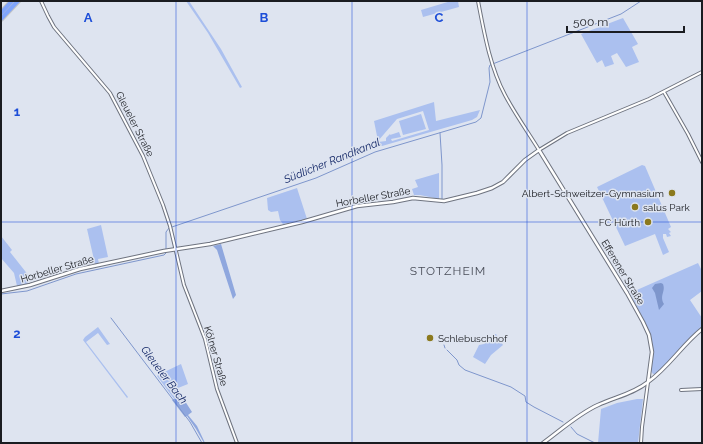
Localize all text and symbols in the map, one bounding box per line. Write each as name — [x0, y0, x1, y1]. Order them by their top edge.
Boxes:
scale bar — [567, 8, 684, 34]
text: A — [84, 10, 93, 25]
text: B — [260, 10, 269, 25]
text: C — [435, 10, 444, 25]
text: 500 m — [573, 15, 608, 29]
street label: Gleueler Straße — [114, 90, 156, 159]
text: 1 — [14, 104, 21, 119]
water label: Südlicher Randkanal — [281, 136, 382, 187]
street label: Horbeller Straße — [335, 185, 411, 209]
place label: Albert-Schweitzer-Gymnasium — [522, 188, 664, 199]
marker: Albert-Schweitzer-Gymnasium — [667, 188, 677, 198]
marker: salus Park — [630, 202, 640, 212]
place label: salus Park — [643, 202, 690, 213]
place label: FC Hürth — [599, 217, 640, 228]
marker: FC Hürth — [643, 217, 653, 227]
street label: Efferener Straße — [599, 237, 647, 307]
street label: Horbeller Straße — [19, 253, 95, 285]
district label: STOTZHEIM — [410, 264, 486, 278]
street label: Kölner Straße — [202, 325, 230, 387]
text: 2 — [13, 326, 21, 341]
marker: Schlebuschhof — [425, 333, 435, 343]
place label: Schlebuschhof — [438, 333, 508, 344]
water label: Gleueler Bach — [138, 344, 190, 406]

